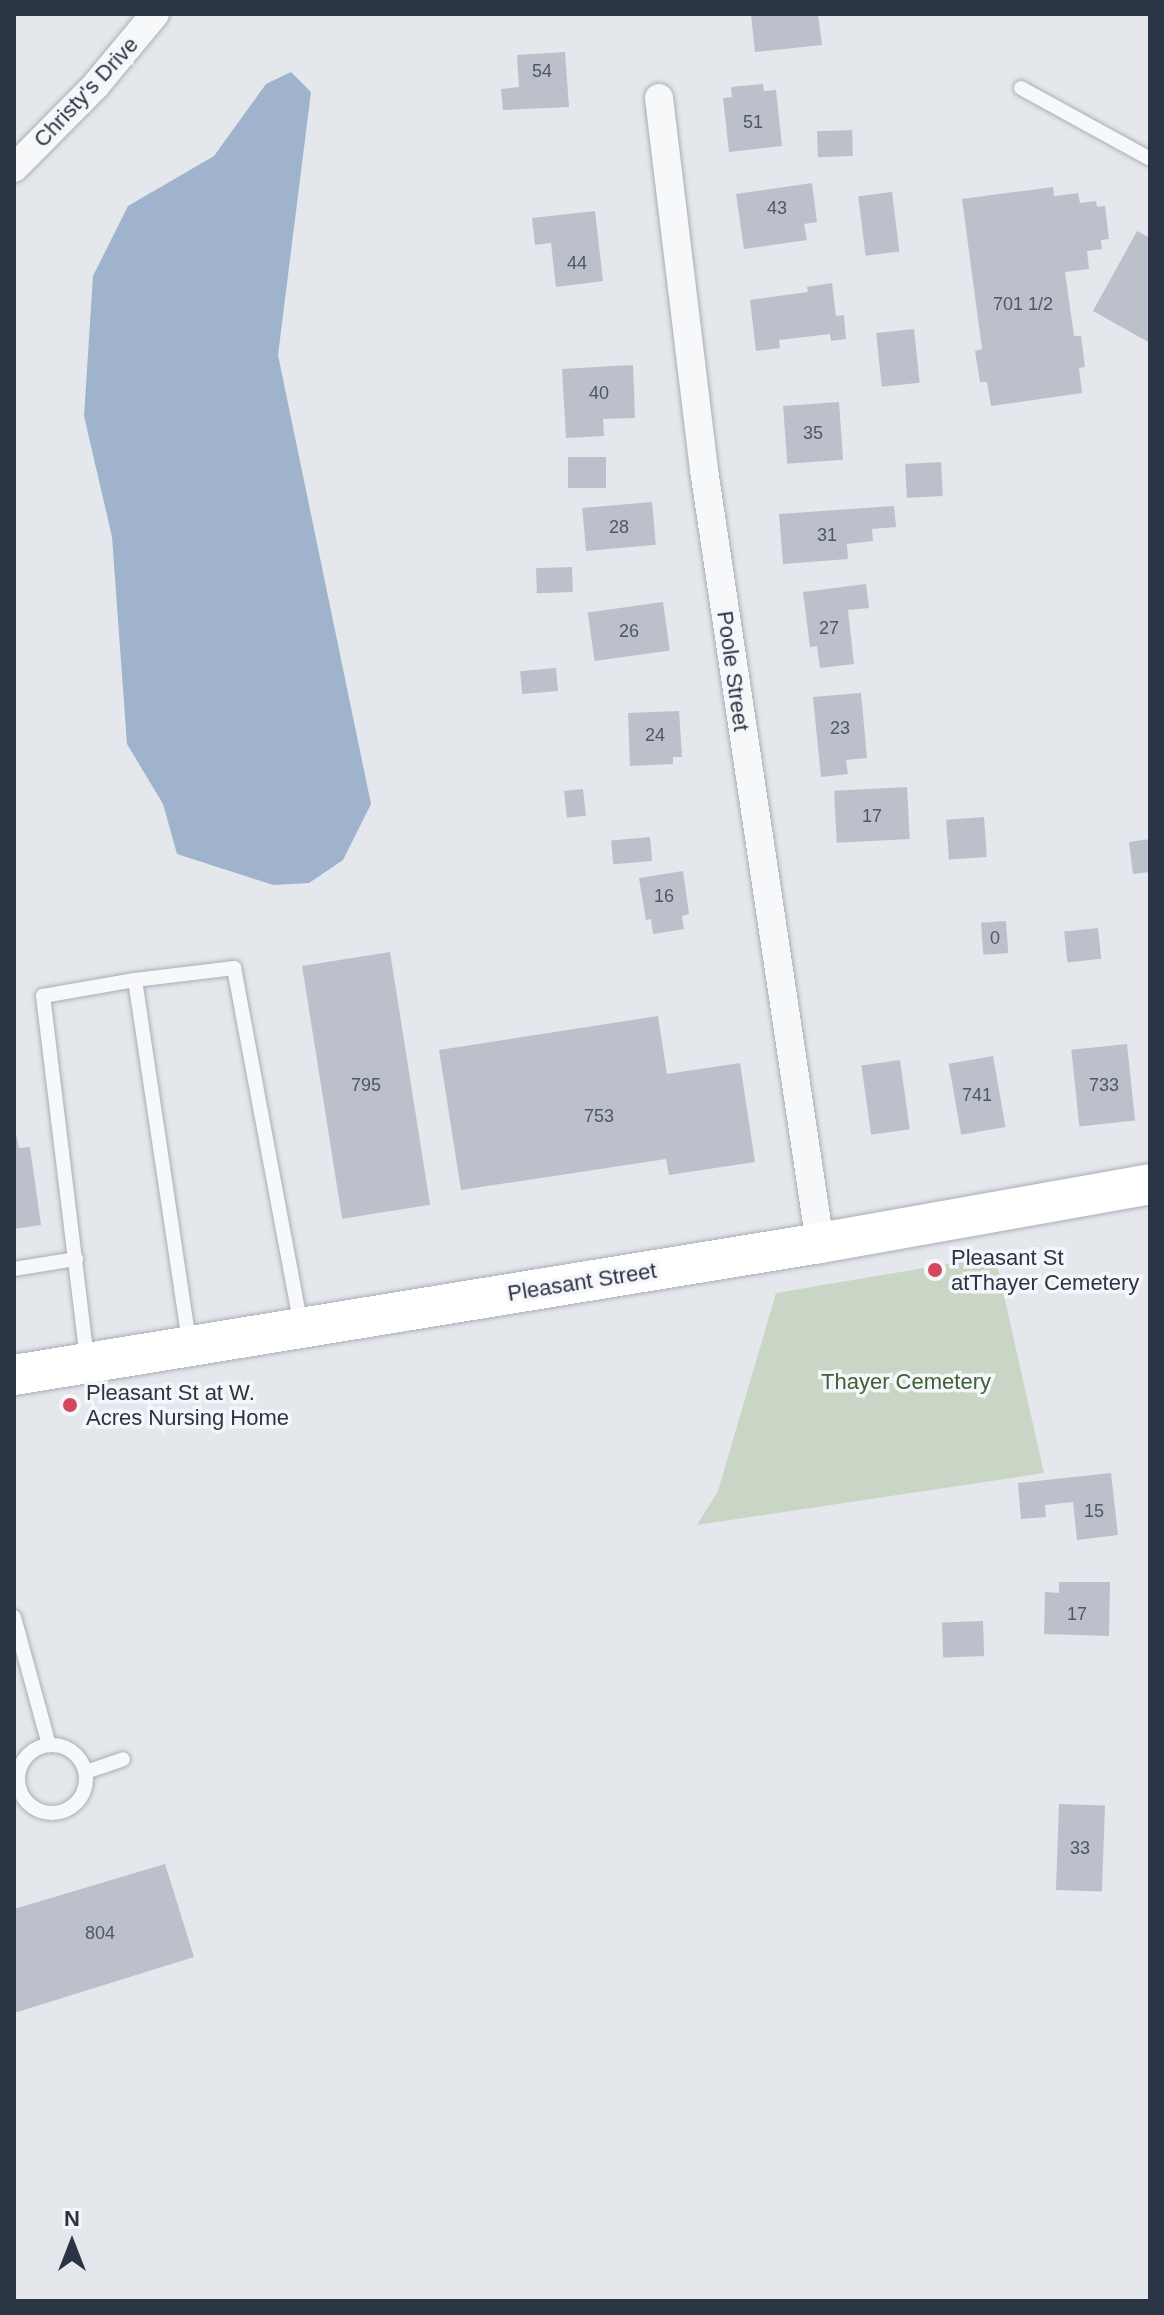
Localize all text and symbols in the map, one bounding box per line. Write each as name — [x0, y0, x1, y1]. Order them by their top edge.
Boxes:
street label: Christy's Drive — [28, 31, 144, 153]
house number: 54 — [532, 60, 552, 82]
house number: 51 — [743, 111, 763, 133]
house number: 43 — [767, 197, 787, 219]
house number: 44 — [567, 252, 587, 274]
house number: 701 1/2 — [993, 293, 1053, 315]
house number: 40 — [589, 382, 609, 404]
house number: 35 — [803, 422, 823, 444]
house number: 28 — [609, 516, 629, 538]
house number: 31 — [817, 524, 837, 546]
street label: Poole Street — [712, 609, 754, 733]
house number: 27 — [819, 617, 839, 639]
house number: 26 — [619, 620, 639, 642]
house number: 23 — [830, 717, 850, 739]
house number: 24 — [645, 724, 665, 746]
house number: 17 — [862, 805, 882, 827]
house number: 16 — [654, 885, 674, 907]
house number: 0 — [990, 927, 1000, 949]
house number: 795 — [351, 1074, 381, 1096]
house number: 733 — [1089, 1074, 1119, 1096]
house number: 741 — [962, 1084, 992, 1106]
house number: 753 — [584, 1105, 614, 1127]
place label: Pleasant St atThayer Cemetery — [951, 1244, 1139, 1296]
street label: Pleasant Street — [506, 1257, 658, 1307]
marker: Pleasant St atThayer Cemetery — [926, 1261, 944, 1279]
park label: Thayer Cemetery — [821, 1369, 991, 1395]
place label: Pleasant St at W. Acres Nursing Home — [86, 1379, 289, 1430]
marker: Pleasant St at W. Acres Nursing Home — [61, 1396, 79, 1414]
house number: 15 — [1084, 1500, 1104, 1522]
house number: 17 — [1067, 1603, 1087, 1625]
house number: 33 — [1070, 1837, 1090, 1859]
house number: 804 — [85, 1922, 115, 1944]
north arrow — [32, 2203, 112, 2283]
text: N — [64, 2206, 80, 2231]

